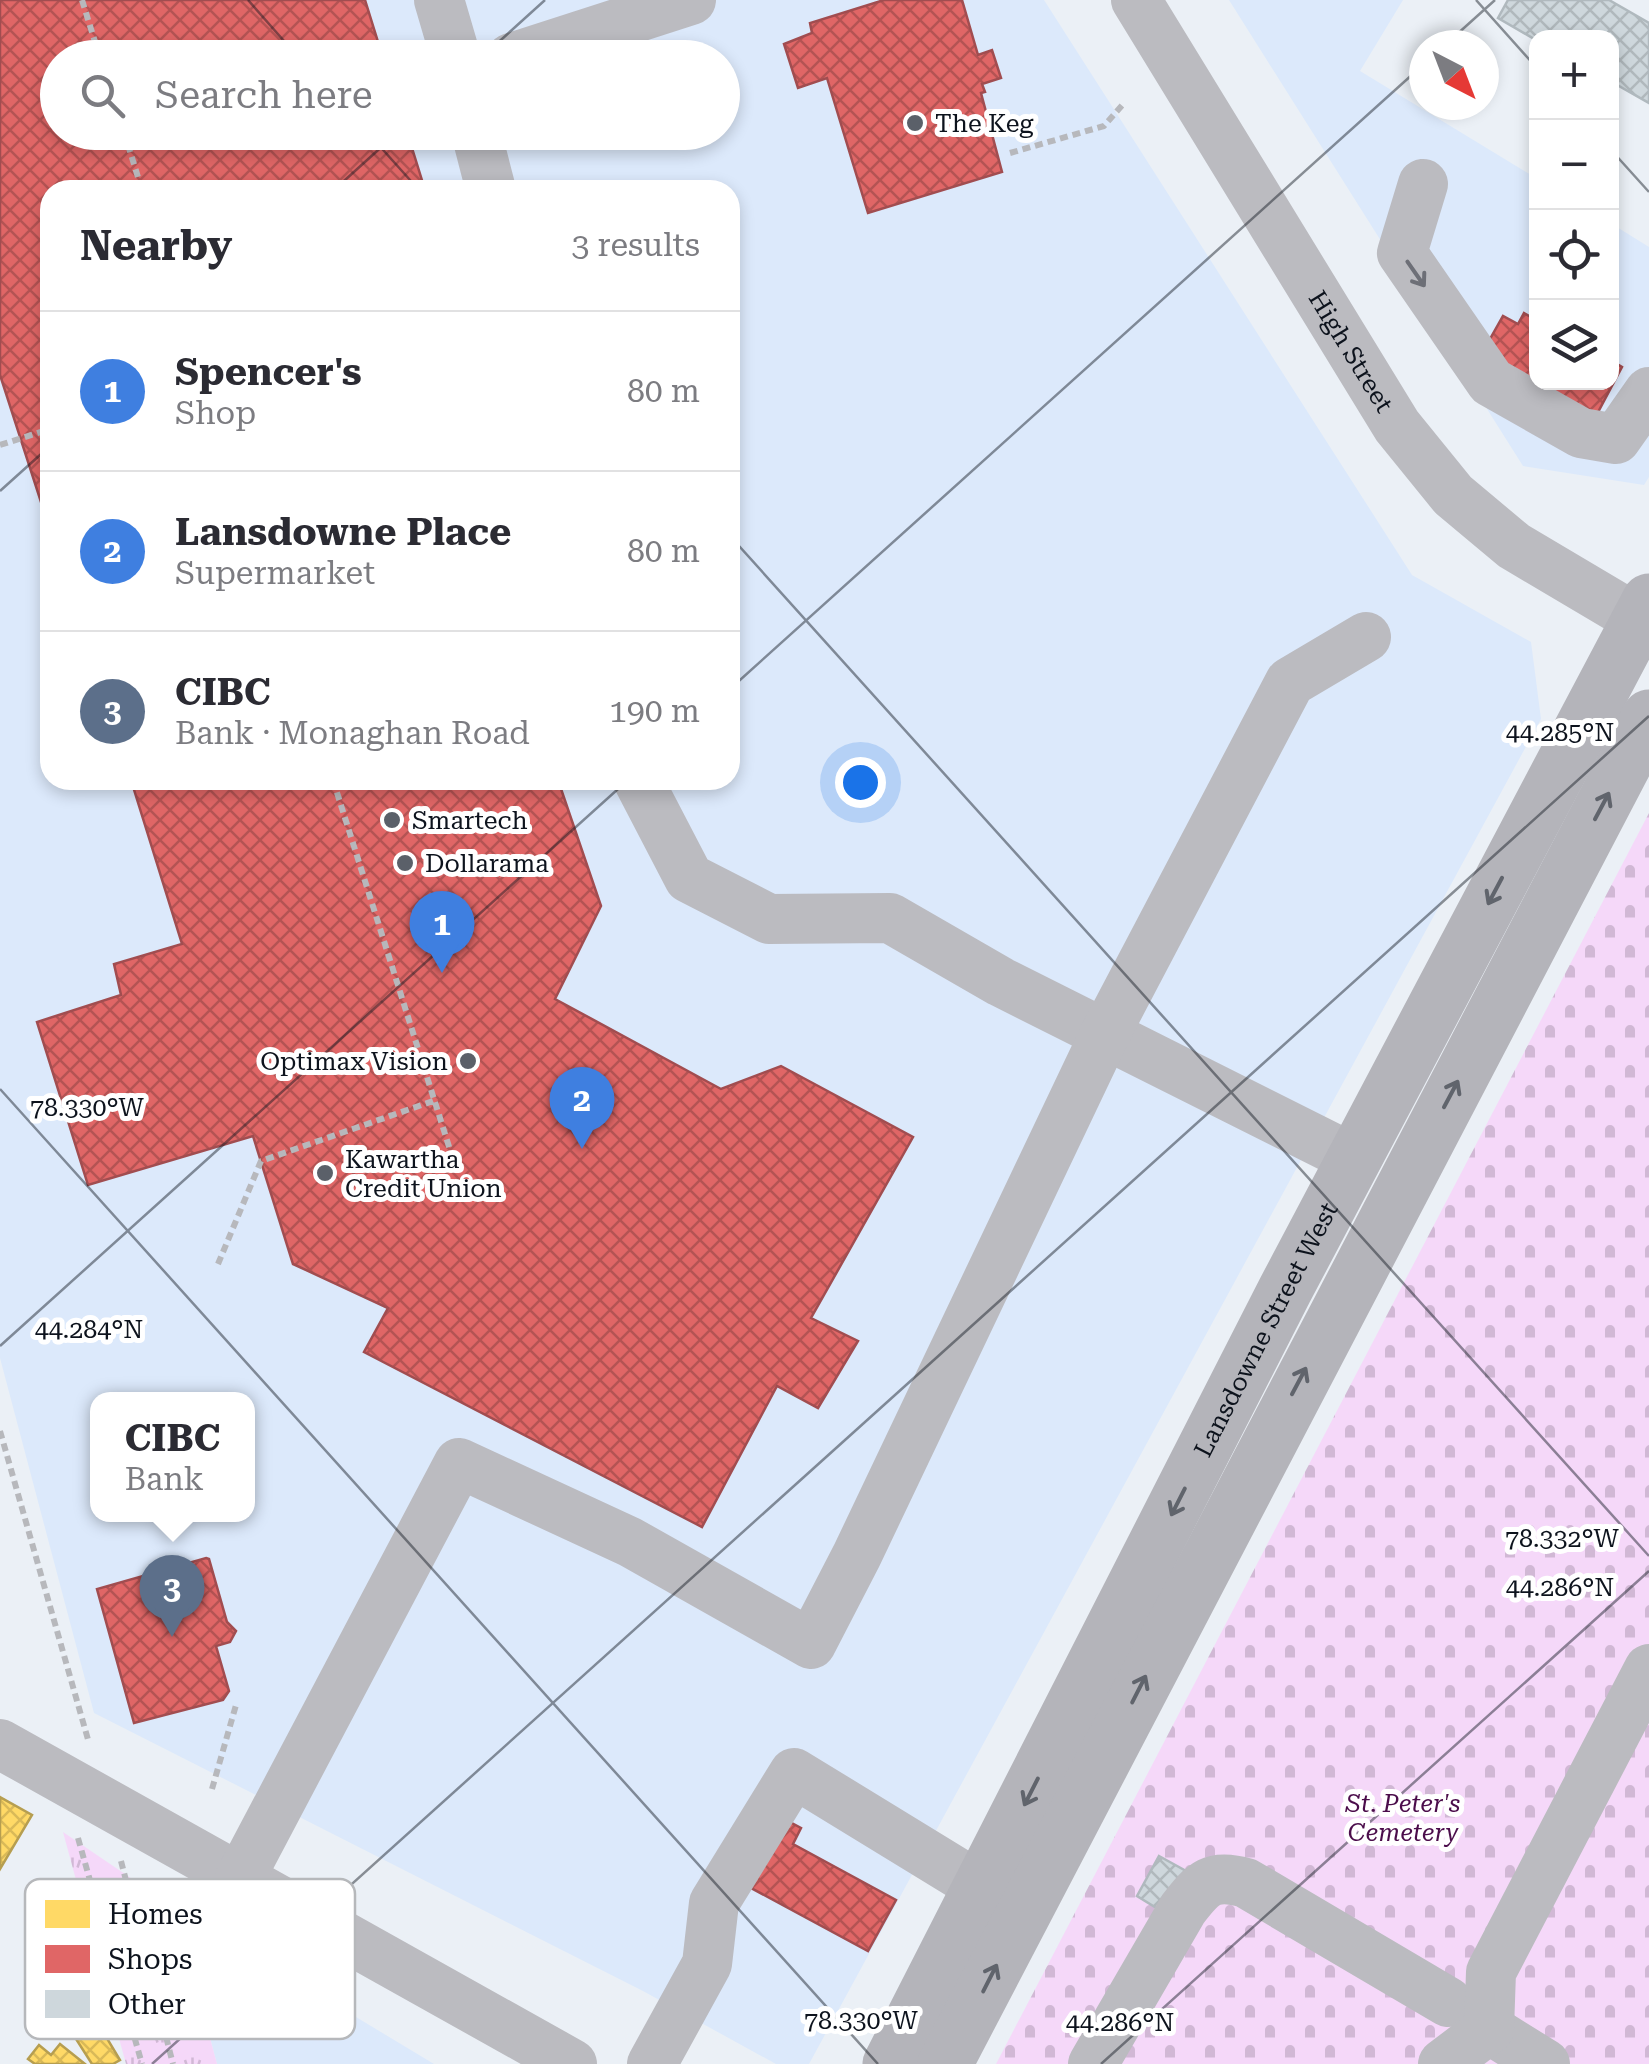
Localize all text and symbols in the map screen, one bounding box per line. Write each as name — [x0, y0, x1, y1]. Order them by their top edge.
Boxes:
north arrow — [1409, 30, 1499, 120]
map controls — [1529, 30, 1619, 390]
button: + — [1529, 30, 1619, 120]
search box — [40, 40, 740, 150]
icon: search — [75, 68, 130, 123]
text: Search here — [155, 73, 373, 117]
place label: The Keg — [935, 109, 1034, 138]
marker: The Keg — [904, 112, 926, 134]
button: − — [1529, 120, 1619, 210]
button: locate — [1529, 210, 1619, 300]
text: Nearby — [80, 221, 232, 270]
text: 3 results — [572, 226, 700, 264]
one-way arrow — [1405, 259, 1426, 287]
street label: High Street — [1303, 285, 1399, 418]
button: layers — [1529, 300, 1619, 390]
text: Spencer's — [175, 350, 362, 394]
text: 1 — [104, 372, 121, 410]
text: 80 m — [627, 372, 700, 410]
text: Shop — [175, 394, 256, 432]
text: Lansdowne Place — [175, 510, 511, 554]
text: 2 — [104, 532, 121, 570]
text: 80 m — [627, 532, 700, 570]
text: Supermarket — [175, 554, 375, 592]
text: CIBC — [175, 670, 271, 714]
text: 3 — [104, 692, 121, 730]
text: 190 m — [609, 692, 700, 730]
text: Bank · Monaghan Road — [175, 714, 530, 752]
text: 44.285°N — [1506, 718, 1614, 747]
your location — [835, 757, 886, 808]
one-way arrow — [1593, 792, 1612, 822]
place label: Smartech — [412, 806, 528, 835]
marker: Smartech — [381, 809, 403, 831]
place label: Dollarama — [425, 849, 549, 878]
marker: Dollarama — [394, 852, 416, 874]
one-way arrow — [1485, 875, 1504, 905]
pin: 1 — [410, 890, 474, 973]
place label: Optimax Vision — [260, 1047, 448, 1076]
marker: Optimax Vision — [457, 1050, 479, 1072]
pin: 2 — [550, 1066, 614, 1149]
one-way arrow — [1442, 1079, 1461, 1109]
text: 78.330°W — [30, 1093, 145, 1122]
place label: Kawartha Credit Union — [345, 1145, 502, 1203]
marker: Kawartha Credit Union — [314, 1162, 336, 1184]
street label: Lansdowne Street West — [1188, 1198, 1344, 1462]
text: 44.284°N — [35, 1315, 143, 1344]
one-way arrow — [1290, 1367, 1309, 1397]
popup — [90, 1392, 255, 1522]
text: CIBC — [125, 1416, 220, 1460]
text: Bank — [125, 1460, 204, 1498]
one-way arrow — [1168, 1487, 1187, 1516]
text: 78.332°W — [1505, 1524, 1620, 1553]
pin: 3 — [140, 1554, 204, 1637]
text: 44.286°N — [1506, 1573, 1614, 1602]
one-way arrow — [1130, 1675, 1149, 1705]
one-way arrow — [1021, 1776, 1040, 1806]
park label: St. Peter's Cemetery — [1345, 1789, 1460, 1847]
legend — [25, 1879, 355, 2039]
text: Homes — [108, 1898, 202, 1931]
text: Shops — [108, 1943, 192, 1976]
one-way arrow — [981, 1963, 1000, 1993]
text: Other — [108, 1988, 186, 2021]
text: 78.330°W — [804, 2006, 919, 2035]
text: 44.286°N — [1066, 2008, 1174, 2037]

